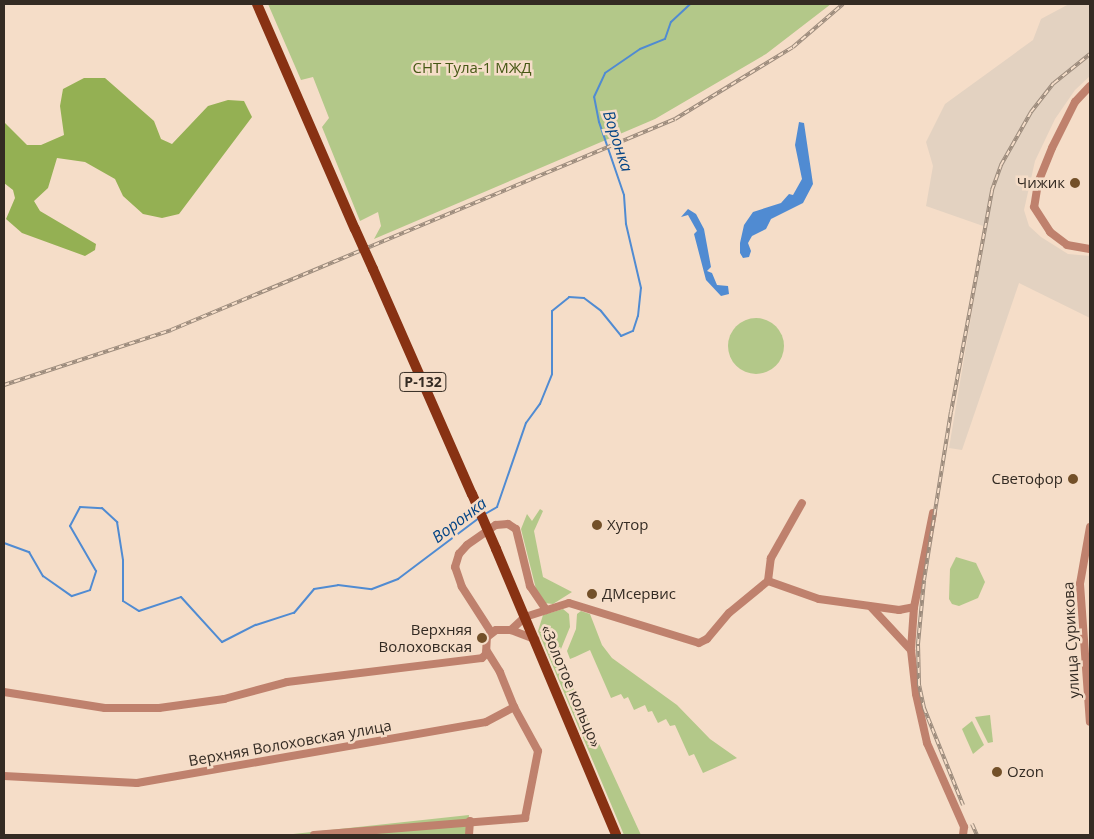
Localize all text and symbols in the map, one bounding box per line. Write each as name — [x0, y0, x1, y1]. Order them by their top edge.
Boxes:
park label: СНТ Тула-1 МЖД — [412, 59, 532, 77]
water label: Воронка — [599, 108, 637, 174]
place label: Чижик — [1017, 174, 1065, 192]
marker: Чижик — [1069, 177, 1081, 189]
road number: Р-132 — [399, 371, 447, 394]
place label: Светофор — [992, 470, 1063, 488]
marker: Светофор — [1067, 473, 1079, 485]
water label: Воронка — [428, 493, 490, 547]
place label: Хутор — [607, 516, 648, 534]
marker: Хутор — [591, 519, 603, 531]
street label: улица Сурикова — [1059, 581, 1083, 699]
place label: ДМсервис — [602, 585, 676, 603]
marker: ДМсервис — [586, 588, 598, 600]
place label: Верхняя Волоховская — [379, 620, 472, 655]
street label: «Золотое кольцо» — [537, 622, 605, 750]
marker: Верхняя Волоховская — [476, 632, 488, 644]
street label: Верхняя Волоховская улица — [187, 716, 393, 770]
place label: Ozon — [1007, 763, 1044, 781]
marker: Ozon — [991, 766, 1003, 778]

